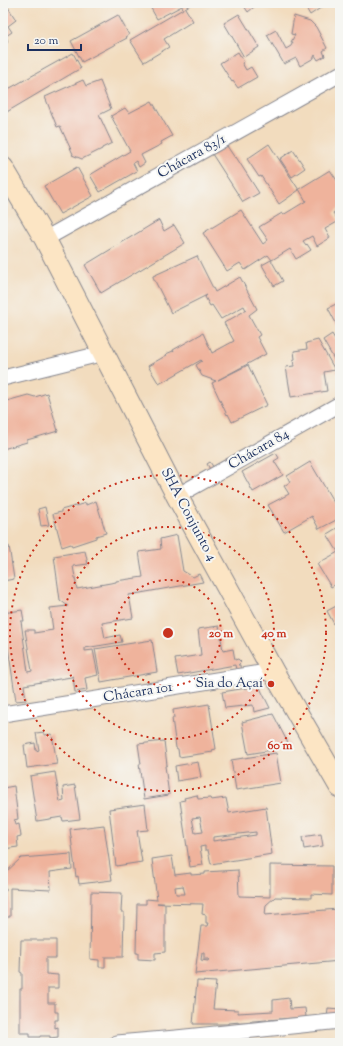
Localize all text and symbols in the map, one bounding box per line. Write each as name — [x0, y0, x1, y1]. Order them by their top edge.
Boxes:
scale bar — [28, 26, 81, 52]
text: 20 m — [34, 32, 59, 50]
street label: Chácara 83/1 — [154, 130, 230, 184]
street label: Chácara 84 — [225, 425, 293, 475]
street label: SHA Conjunto 4 — [155, 465, 221, 565]
text: 20 m — [209, 625, 233, 643]
text: 40 m — [261, 625, 286, 643]
centre of rings — [161, 626, 175, 640]
place label: Sia do Açaí — [195, 674, 263, 694]
street label: Chácara 101 — [102, 678, 174, 708]
marker: Sia do Açaí — [266, 679, 276, 689]
text: 60 m — [268, 737, 292, 755]

